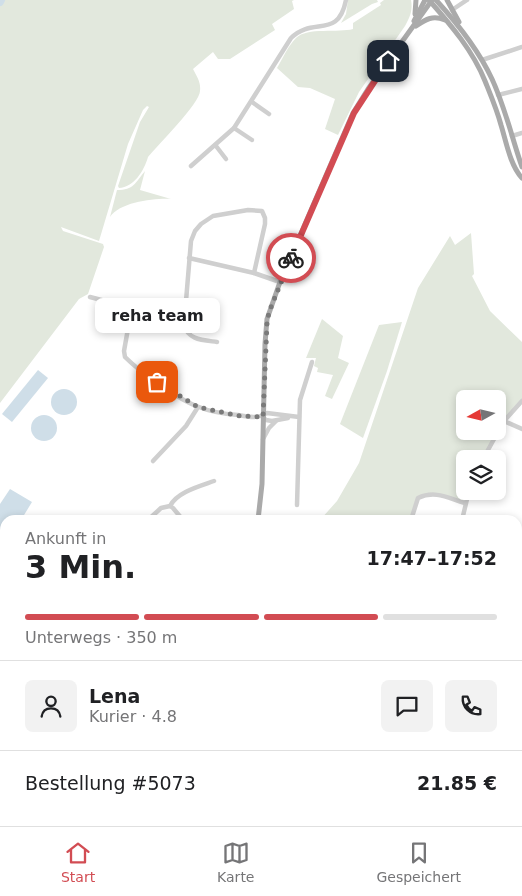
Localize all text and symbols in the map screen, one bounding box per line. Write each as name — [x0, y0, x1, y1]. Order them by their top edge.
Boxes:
pin — [367, 40, 409, 82]
icon: home — [374, 47, 402, 75]
courier — [266, 233, 316, 283]
icon: bike — [277, 244, 305, 272]
callout: reha team — [94, 297, 220, 332]
text: reha team — [111, 306, 204, 325]
pin — [136, 361, 178, 403]
icon: bag — [143, 368, 171, 396]
north arrow — [456, 390, 506, 440]
map controls — [456, 390, 506, 500]
button: layers — [456, 450, 506, 500]
text: Ankunft in — [25, 529, 106, 548]
text: 17:47–17:52 — [367, 547, 497, 569]
text: 3 Min. — [25, 548, 136, 586]
text: Unterwegs · 350 m — [25, 628, 177, 647]
button: person — [25, 680, 77, 732]
button: chat — [381, 680, 433, 732]
button: phone — [445, 680, 497, 732]
text: Lena — [89, 685, 140, 707]
text: Kurier · 4.8 — [89, 707, 177, 726]
text: Bestellung #5073 — [25, 772, 196, 794]
text: 21.85 € — [417, 772, 497, 794]
tab: Start — [61, 839, 95, 885]
tab: Karte — [217, 839, 254, 885]
tab: Gespeichert — [376, 839, 461, 885]

